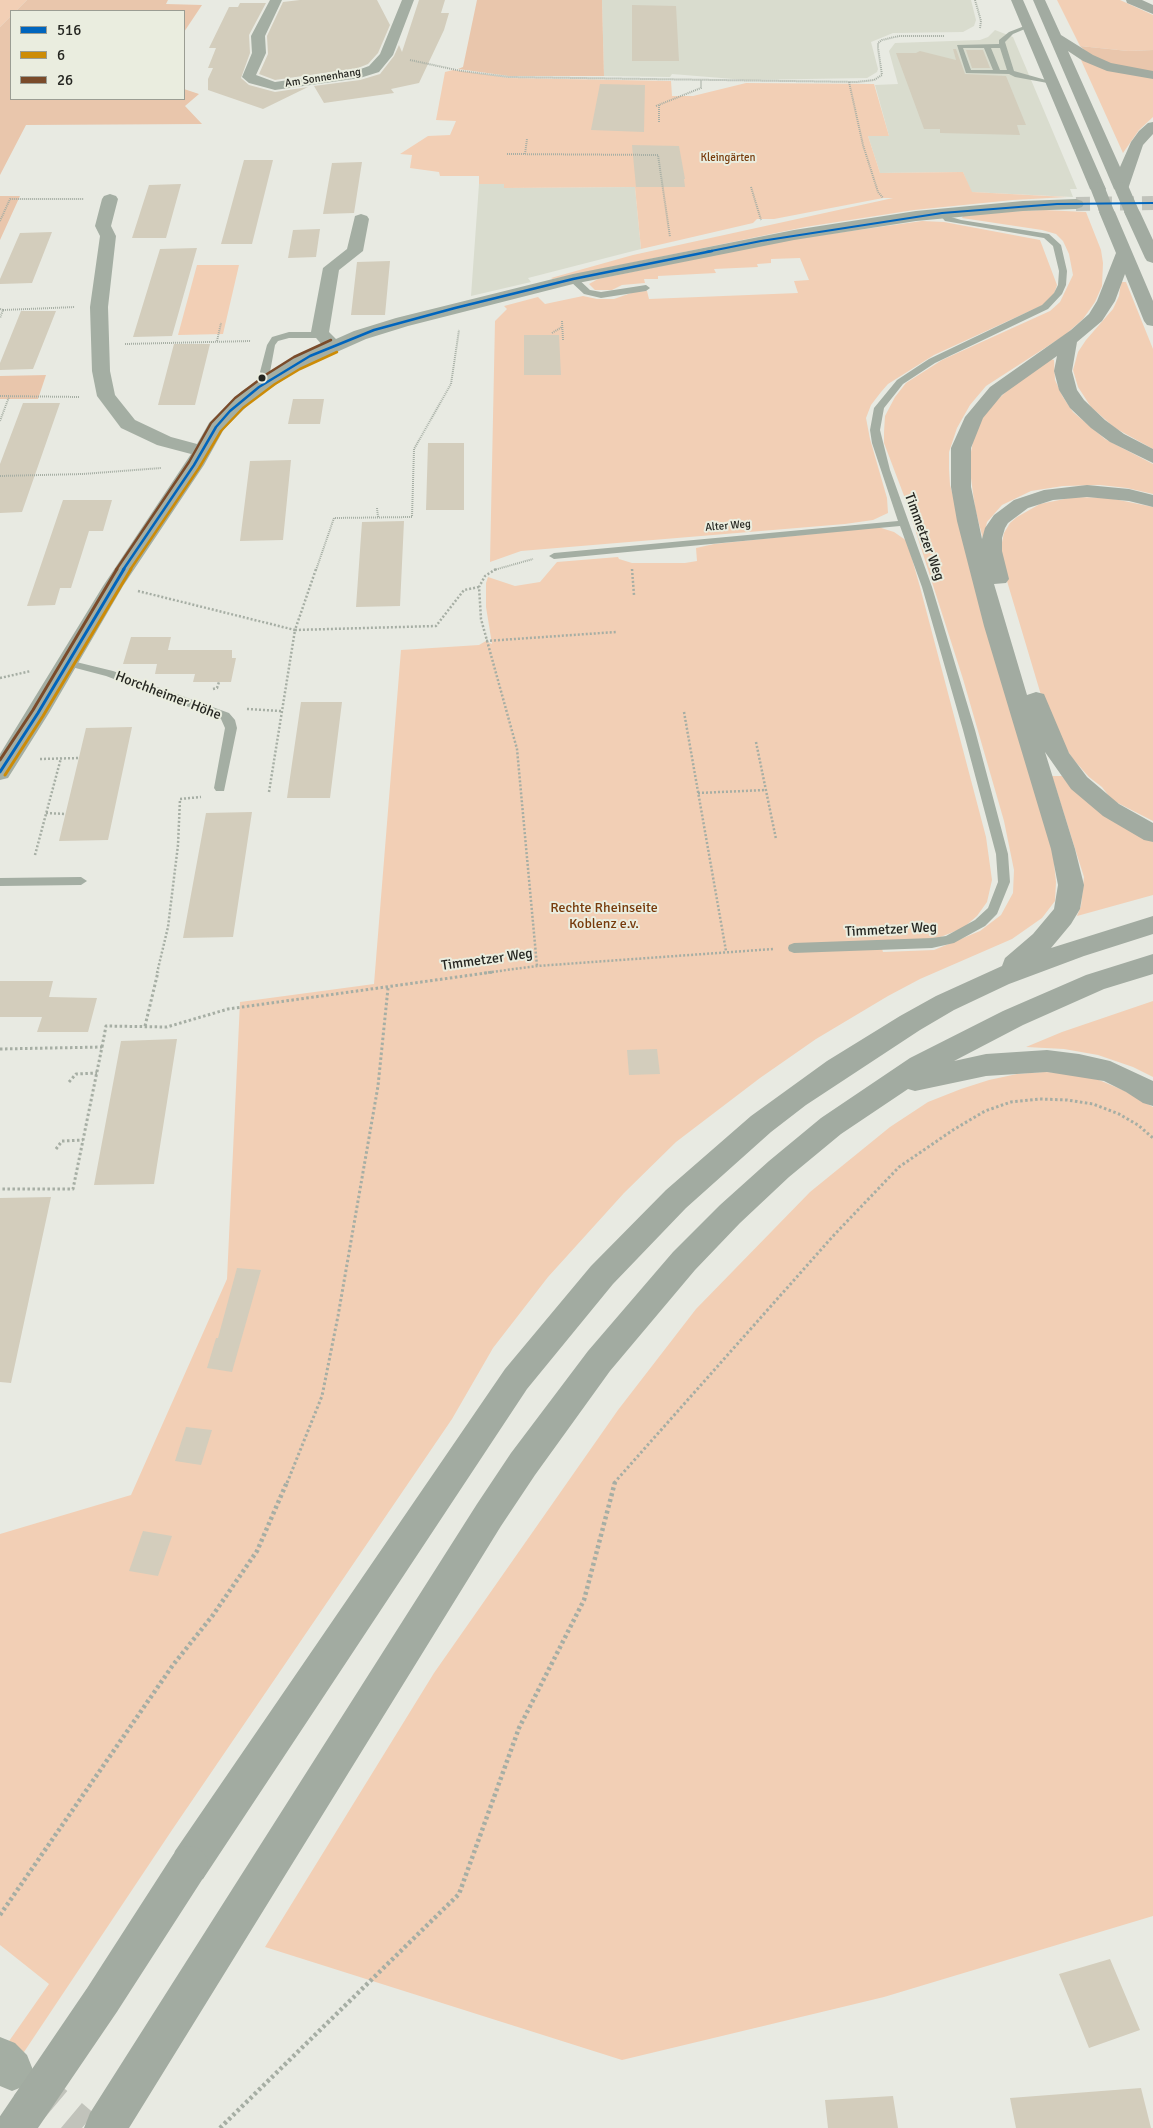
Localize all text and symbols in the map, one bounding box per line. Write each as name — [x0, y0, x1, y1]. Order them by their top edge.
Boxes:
legend — [10, 10, 185, 100]
text: 516 — [57, 21, 81, 39]
text: 6 — [57, 46, 65, 64]
street label: Am Sonnenhang — [284, 65, 362, 91]
text: 26 — [57, 71, 73, 89]
park label: Kleingärten — [700, 151, 756, 165]
unlabelled marker — [257, 373, 267, 383]
street label: Timmetzer Weg — [900, 491, 948, 583]
street label: Alter Weg — [705, 517, 751, 535]
street label: Horchheimer Höhe — [113, 668, 223, 724]
park label: Rechte Rheinseite Koblenz e.v. — [550, 900, 658, 932]
street label: Timmetzer Weg — [845, 919, 937, 941]
street label: Timmetzer Weg — [440, 945, 534, 975]

